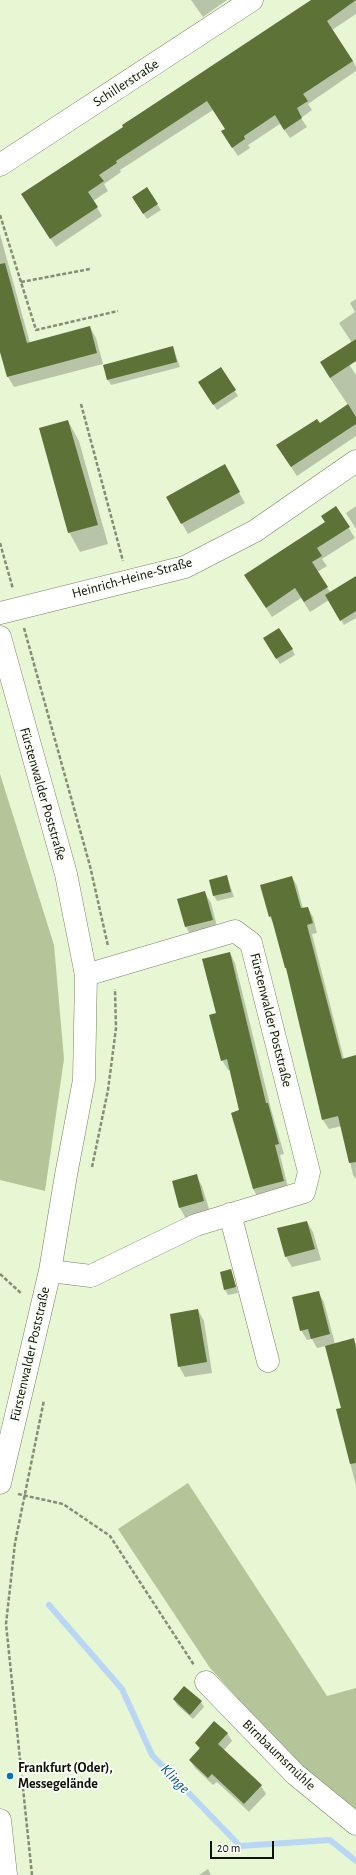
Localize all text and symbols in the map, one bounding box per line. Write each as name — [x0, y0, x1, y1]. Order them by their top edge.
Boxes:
street label: Schillerstraße — [90, 56, 162, 110]
street label: Heinrich-Heine-Straße — [70, 554, 194, 602]
street label: Fürstenwalder Poststraße — [16, 726, 70, 862]
street label: Fürstenwalder Poststraße — [246, 951, 296, 1089]
street label: Fürstenwalder Poststraße — [6, 1285, 54, 1423]
street label: Birnbaumsmühle — [239, 1716, 319, 1794]
place label: Frankfurt (Oder), Messegelände — [18, 1760, 113, 1792]
water label: Klinge — [157, 1760, 193, 1798]
marker: Frankfurt (Oder), Messegelände — [5, 1771, 15, 1781]
scale bar — [212, 1833, 276, 1859]
text: 20 m — [217, 1842, 240, 1854]

